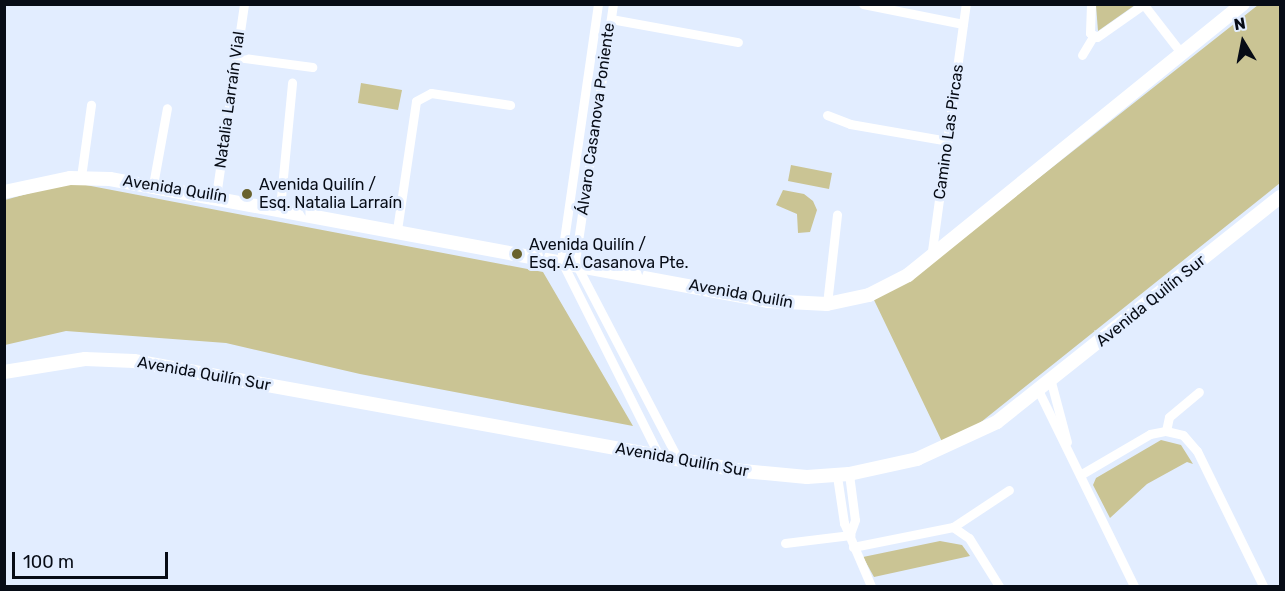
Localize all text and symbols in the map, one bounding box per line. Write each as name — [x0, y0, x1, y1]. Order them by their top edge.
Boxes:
north arrow — [1213, 12, 1273, 72]
text: N — [1232, 13, 1247, 34]
street label: Álvaro Casanova Poniente — [573, 22, 619, 216]
street label: Natalia Larraín Vial — [211, 30, 249, 170]
street label: Camino Las Pircas — [930, 63, 968, 201]
street label: Avenida Quilín — [121, 171, 229, 207]
place label: Avenida Quilín / Esq. Natalia Larraín — [259, 175, 402, 213]
marker: Avenida Quilín / Esq. Natalia Larraín — [240, 187, 254, 201]
place label: Avenida Quilín / Esq. Á. Casanova Pte. — [529, 235, 689, 273]
marker: Avenida Quilín / Esq. Á. Casanova Pte. — [510, 247, 524, 261]
street label: Avenida Quilín Sur — [1093, 251, 1209, 351]
street label: Avenida Quilín — [687, 275, 795, 313]
street label: Avenida Quilín Sur — [136, 353, 272, 395]
street label: Avenida Quilín Sur — [614, 439, 750, 481]
scale bar — [15, 540, 171, 578]
text: 100 m — [23, 551, 74, 573]

